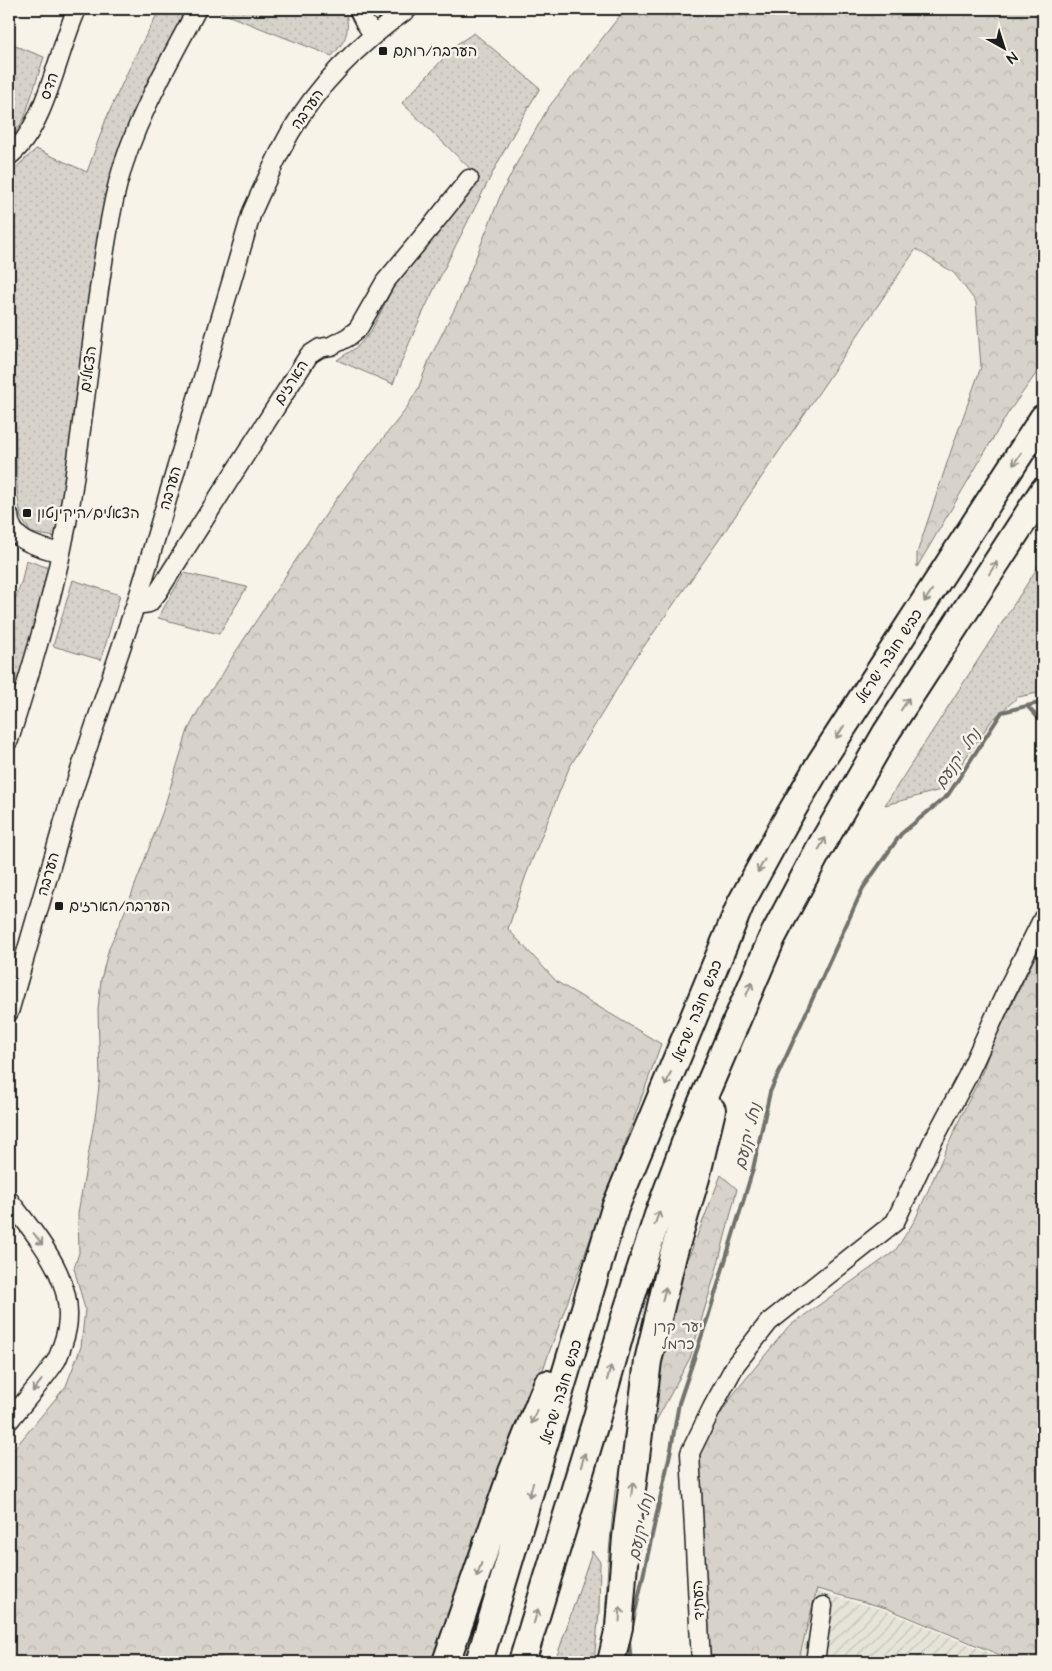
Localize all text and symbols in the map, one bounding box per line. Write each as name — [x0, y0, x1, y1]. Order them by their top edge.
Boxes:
north arrow — [980, 22, 1030, 72]
place label: הערבה/רותם — [393, 41, 477, 62]
marker: הערבה/רותם — [377, 45, 389, 57]
text: N — [1002, 47, 1021, 68]
street label: הדס — [35, 70, 64, 103]
street label: הערבה — [286, 85, 329, 134]
street label: הצאלים — [75, 344, 102, 394]
street label: הארזים — [269, 356, 314, 409]
one-way arrow — [1011, 452, 1021, 466]
street label: הערבה — [154, 464, 187, 513]
place label: הצאלים/היקינטון — [37, 503, 140, 524]
marker: הצאלים/היקינטון — [21, 507, 33, 519]
one-way arrow — [988, 561, 998, 575]
one-way arrow — [923, 588, 933, 602]
street label: כביש חוצה ישראל — [851, 605, 928, 708]
one-way arrow — [900, 698, 910, 712]
water label: נחל יקנעם — [930, 723, 987, 793]
one-way arrow — [835, 725, 845, 739]
one-way arrow — [817, 837, 827, 852]
street label: הערבה — [32, 850, 65, 899]
one-way arrow — [756, 859, 766, 874]
place label: הערבה/הארזים — [69, 896, 170, 917]
marker: הערבה/הארזים — [53, 900, 65, 912]
street label: כביש חוצה ישראל — [667, 957, 728, 1066]
one-way arrow — [745, 982, 755, 997]
one-way arrow — [663, 1071, 673, 1086]
water label: נחל יקנעם — [729, 1100, 767, 1172]
one-way arrow — [653, 1210, 663, 1226]
one-way arrow — [33, 1232, 43, 1246]
one-way arrow — [660, 1286, 669, 1302]
park label: יער קרן כרמל — [653, 1317, 703, 1355]
street label: כביש חוצה ישראל — [536, 1337, 587, 1447]
one-way arrow — [605, 1366, 615, 1382]
one-way arrow — [32, 1379, 43, 1392]
one-way arrow — [529, 1409, 538, 1424]
one-way arrow — [579, 1453, 589, 1469]
one-way arrow — [526, 1481, 536, 1497]
one-way arrow — [627, 1481, 637, 1497]
water label: נחל יקנעם — [623, 1491, 659, 1562]
one-way arrow — [473, 1561, 483, 1577]
street label: העתיד — [687, 1579, 710, 1621]
one-way arrow — [615, 1607, 625, 1623]
one-way arrow — [532, 1608, 542, 1624]

